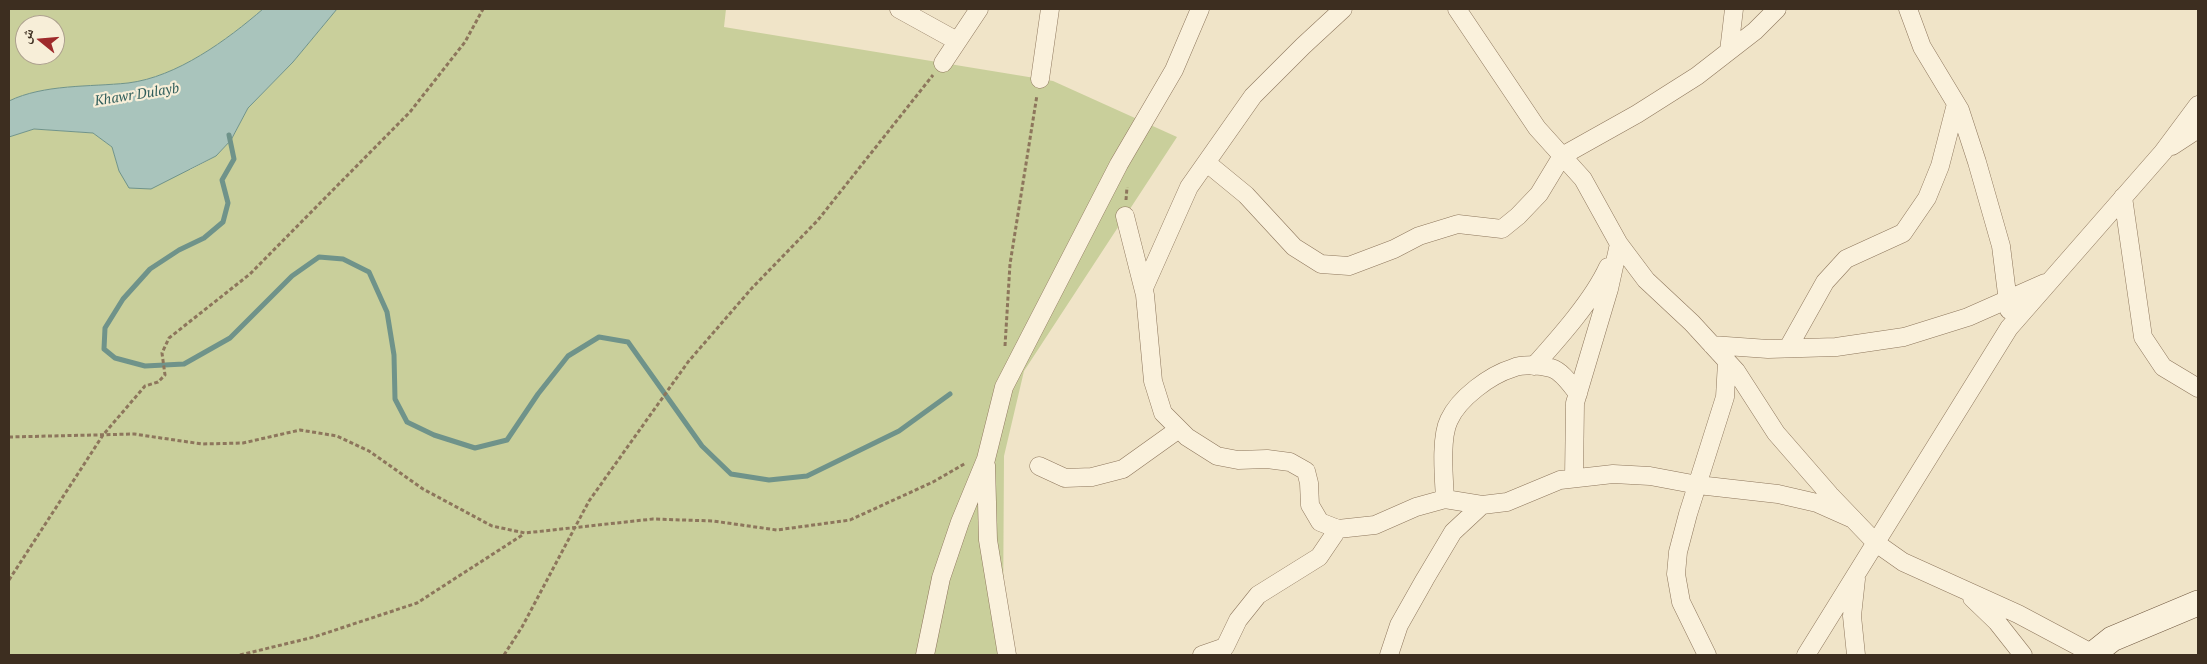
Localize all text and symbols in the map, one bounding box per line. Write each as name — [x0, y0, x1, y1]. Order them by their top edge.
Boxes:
north arrow — [15, 15, 65, 65]
text: ش — [15, 26, 37, 46]
water label: Khawr Dulayb — [94, 80, 180, 110]

